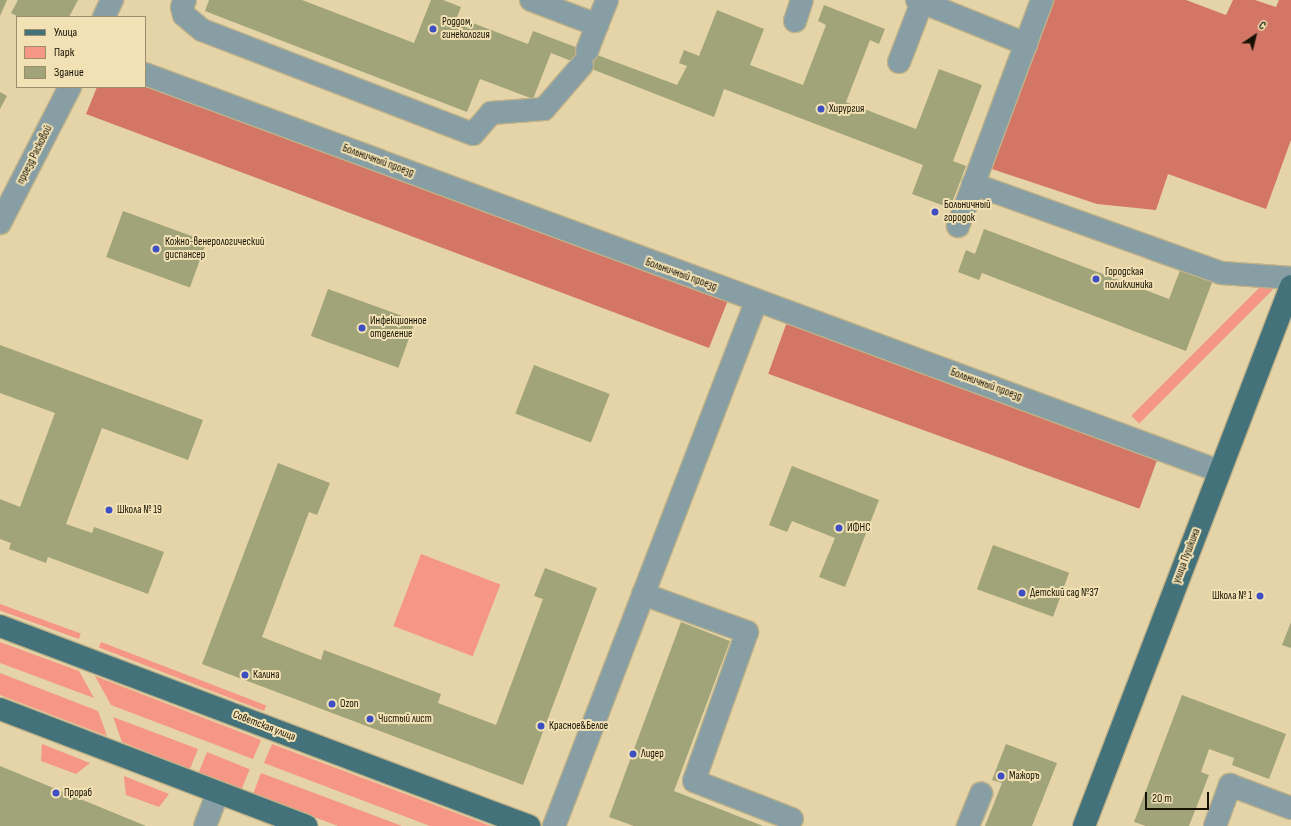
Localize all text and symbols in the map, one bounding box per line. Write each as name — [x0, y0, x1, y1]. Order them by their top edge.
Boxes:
legend — [16, 16, 146, 88]
place label: Роддом, гинекология — [442, 16, 490, 42]
north arrow — [1235, 16, 1275, 56]
text: С — [1256, 19, 1268, 33]
marker: Роддом, гинекология — [427, 23, 439, 35]
text: Улица — [54, 25, 77, 40]
text: Парк — [54, 45, 74, 60]
text: Здание — [54, 65, 84, 80]
place label: Хирургия — [829, 102, 864, 116]
marker: Хирургия — [816, 104, 826, 114]
street label: проезд Расковой — [15, 123, 55, 187]
street label: Больничный проезд — [340, 142, 416, 180]
place label: Больничный городок — [944, 199, 991, 225]
marker: Больничный городок — [929, 206, 941, 218]
place label: Кожно-венерологический диспансер — [165, 236, 264, 262]
marker: Кожно-венерологический диспансер — [150, 243, 162, 255]
street label: Больничный проезд — [643, 256, 719, 294]
place label: Городская поликлиника — [1105, 266, 1153, 292]
marker: Городская поликлиника — [1090, 273, 1102, 285]
place label: Инфекционное отделение — [370, 315, 427, 341]
marker: Инфекционное отделение — [357, 323, 367, 333]
street label: Больничный проезд — [948, 366, 1024, 404]
place label: Школа № 19 — [117, 503, 162, 517]
marker: Школа № 19 — [104, 505, 114, 515]
place label: ИФНС — [847, 521, 870, 535]
marker: ИФНС — [834, 523, 844, 533]
street label: улица Пушкина — [1171, 527, 1203, 585]
place label: Детский сад №37 — [1030, 586, 1098, 600]
marker: Детский сад №37 — [1017, 588, 1027, 598]
place label: Школа № 1 — [1212, 589, 1252, 603]
marker: Школа № 1 — [1255, 591, 1265, 601]
place label: Калина — [253, 668, 279, 682]
marker: Калина — [240, 670, 250, 680]
place label: Ozon — [340, 697, 358, 711]
marker: Ozon — [327, 699, 337, 709]
street label: Советская улица — [231, 708, 297, 744]
place label: Чистый лист — [378, 712, 432, 726]
marker: Чистый лист — [365, 714, 375, 724]
place label: Красное&Белое — [549, 719, 608, 733]
marker: Красное&Белое — [536, 721, 546, 731]
place label: Лидер — [641, 747, 664, 761]
marker: Лидер — [628, 749, 638, 759]
place label: Мажоръ — [1009, 769, 1040, 783]
marker: Мажоръ — [996, 771, 1006, 781]
scale bar — [1147, 784, 1211, 810]
place label: Прораб — [64, 786, 92, 800]
marker: Прораб — [51, 788, 61, 798]
text: 20 m — [1152, 791, 1172, 806]

